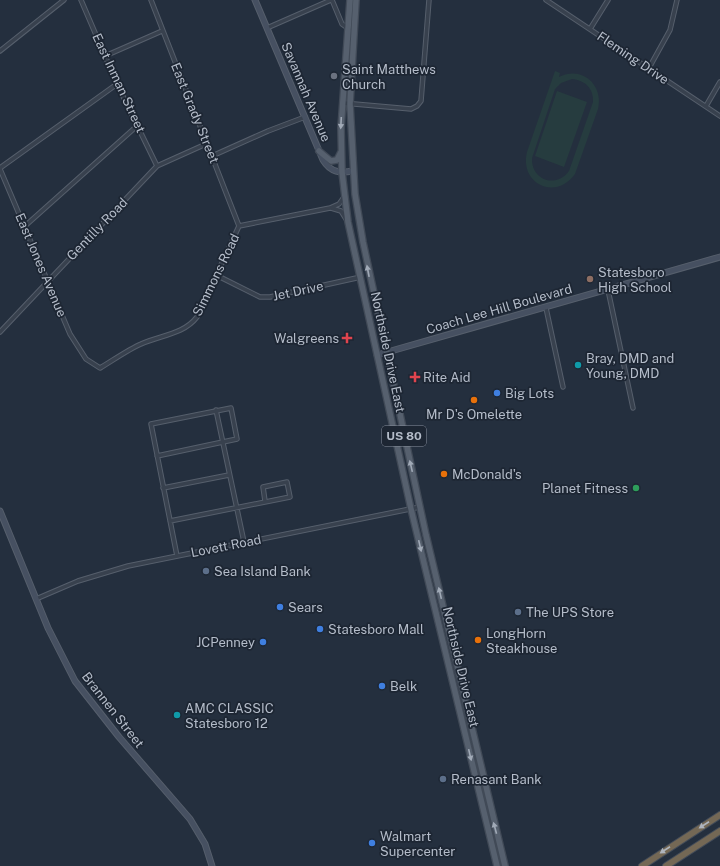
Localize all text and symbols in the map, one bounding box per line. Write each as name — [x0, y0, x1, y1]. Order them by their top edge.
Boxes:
street label: Fleming Drive — [594, 29, 672, 87]
street label: East Inman Street — [89, 31, 149, 135]
street label: Savannah Avenue — [278, 40, 334, 144]
street label: East Grady Street — [168, 61, 222, 165]
place label: Saint Matthews Church — [342, 62, 436, 92]
marker: Saint Matthews Church — [329, 71, 339, 81]
one-way arrow — [338, 117, 345, 129]
street label: Gentilly Road — [64, 195, 130, 263]
street label: East Jones Avenue — [12, 211, 70, 319]
street label: Simmons Road — [190, 231, 242, 319]
one-way arrow — [365, 265, 371, 277]
place label: Statesboro High School — [598, 265, 672, 295]
marker: Statesboro High School — [585, 274, 595, 284]
street label: Jet Drive — [271, 278, 325, 304]
street label: Coach Lee Hill Boulevard — [424, 281, 574, 337]
street label: Northside Drive East — [368, 290, 408, 414]
place label: Walgreens — [274, 331, 339, 346]
marker: Walgreens — [342, 333, 352, 343]
place label: Bray, DMD and Young, DMD — [586, 351, 674, 381]
marker: Bray, DMD and Young, DMD — [573, 360, 583, 370]
place label: Rite Aid — [423, 370, 470, 385]
marker: Rite Aid — [410, 372, 420, 382]
place label: Big Lots — [505, 386, 554, 401]
marker: Big Lots — [492, 388, 502, 398]
marker: Mr D's Omelette — [469, 395, 479, 405]
place label: Mr D's Omelette — [426, 407, 522, 422]
road number: US 80 — [382, 426, 426, 446]
one-way arrow — [407, 460, 413, 472]
place label: McDonald's — [452, 467, 522, 482]
marker: McDonald's — [439, 469, 449, 479]
place label: Planet Fitness — [542, 481, 628, 496]
marker: Planet Fitness — [631, 483, 641, 493]
street label: Lovett Road — [190, 532, 262, 560]
one-way arrow — [418, 540, 424, 553]
place label: Sea Island Bank — [214, 564, 311, 579]
marker: Sea Island Bank — [201, 566, 211, 576]
one-way arrow — [436, 587, 442, 599]
place label: Sears — [288, 600, 323, 615]
marker: Sears — [275, 602, 285, 612]
street label: Northside Drive East — [440, 605, 482, 729]
place label: The UPS Store — [526, 605, 614, 620]
marker: The UPS Store — [513, 607, 523, 617]
place label: Statesboro Mall — [328, 622, 424, 637]
marker: Statesboro Mall — [315, 624, 325, 634]
place label: LongHorn Steakhouse — [486, 626, 557, 656]
place label: JCPenney — [196, 635, 255, 650]
marker: LongHorn Steakhouse — [473, 635, 483, 645]
marker: JCPenney — [258, 637, 268, 647]
street label: Brannen Street — [79, 669, 147, 751]
place label: Belk — [390, 679, 417, 694]
marker: Belk — [377, 681, 387, 691]
place label: AMC CLASSIC Statesboro 12 — [185, 701, 274, 731]
marker: AMC CLASSIC Statesboro 12 — [172, 710, 182, 720]
one-way arrow — [467, 749, 473, 761]
place label: Renasant Bank — [451, 772, 541, 787]
marker: Renasant Bank — [438, 774, 448, 784]
one-way arrow — [699, 821, 709, 829]
one-way arrow — [492, 822, 498, 835]
place label: Walmart Supercenter — [380, 829, 455, 859]
marker: Walmart Supercenter — [367, 838, 377, 848]
one-way arrow — [660, 846, 670, 854]

